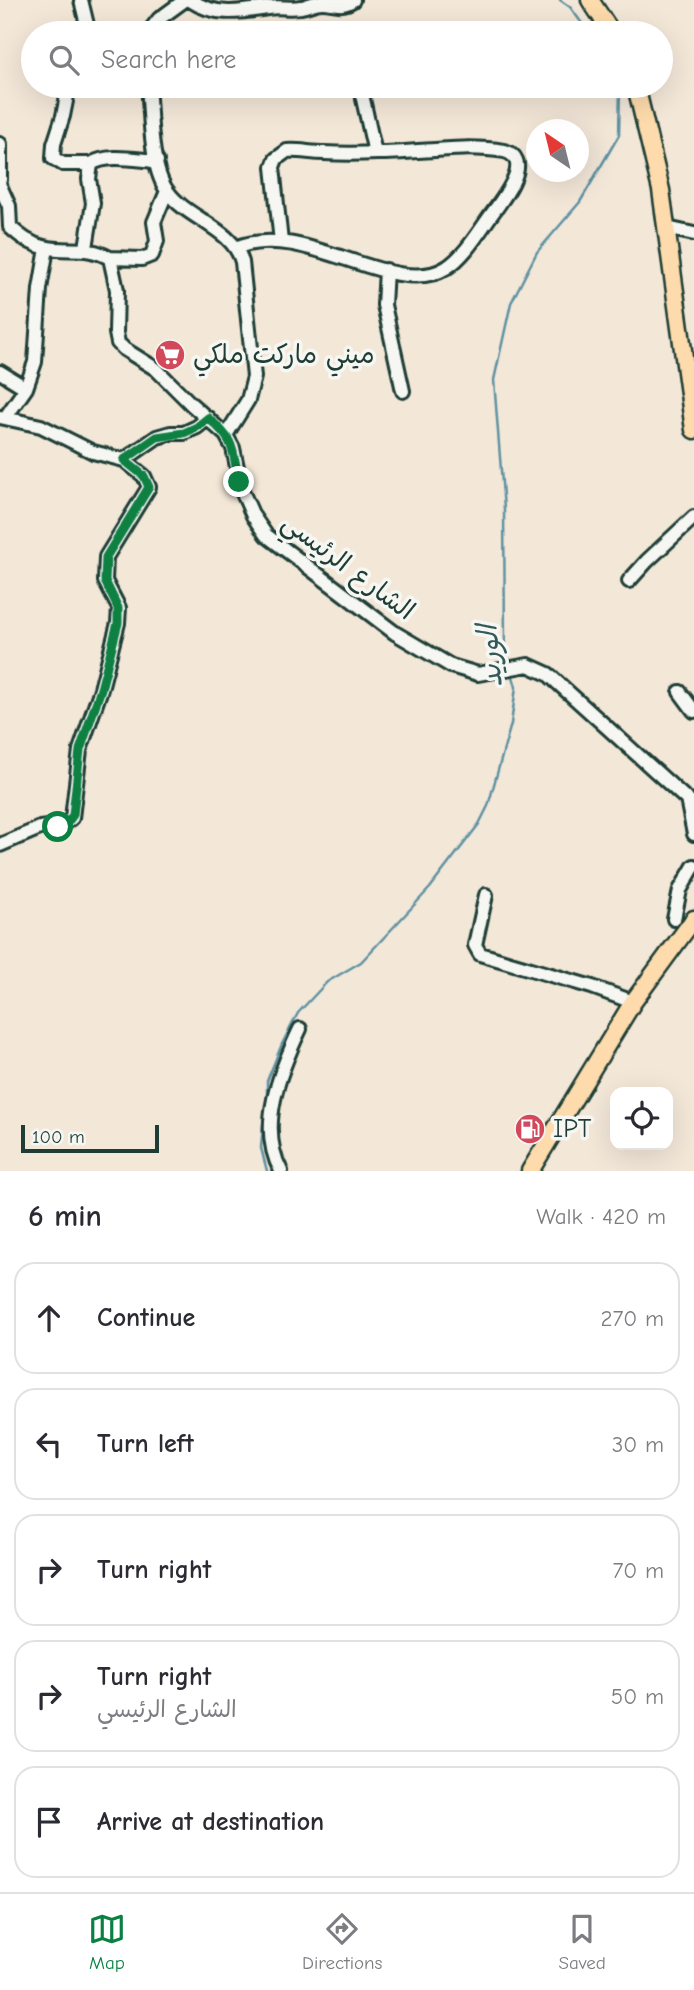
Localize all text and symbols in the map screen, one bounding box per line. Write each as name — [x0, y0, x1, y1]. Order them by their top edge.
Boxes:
search box — [21, 21, 673, 98]
icon: search — [45, 41, 83, 79]
text: Search here — [101, 45, 236, 75]
north arrow — [526, 119, 589, 182]
supermarket icon: ميني ماركت ملكي — [153, 338, 187, 372]
place label: ميني ماركت ملكي — [193, 340, 375, 377]
route end — [223, 466, 254, 497]
street label: الشارع الرئيسي — [272, 508, 420, 632]
water label: الوريد — [471, 619, 511, 688]
route start — [42, 811, 73, 842]
map controls — [610, 1087, 673, 1150]
button: locate — [610, 1087, 673, 1150]
fuel station icon: IPT — [513, 1112, 547, 1146]
place label: IPT — [553, 1114, 592, 1144]
scale bar — [21, 1122, 159, 1154]
text: 100 m — [32, 1126, 85, 1148]
text: 6 min — [28, 1199, 102, 1234]
text: Walk · 420 m — [536, 1203, 666, 1230]
icon: ahead — [30, 1299, 68, 1337]
text: Continue — [97, 1303, 195, 1333]
text: 270 m — [600, 1305, 664, 1332]
icon: left — [30, 1425, 68, 1463]
text: Turn left — [97, 1429, 194, 1459]
text: 30 m — [612, 1431, 664, 1458]
icon: right — [30, 1551, 68, 1589]
text: Turn right — [97, 1555, 211, 1585]
text: 70 m — [612, 1557, 664, 1584]
text: Turn right — [97, 1662, 211, 1692]
icon: right — [30, 1677, 68, 1715]
text: 50 m — [611, 1683, 664, 1710]
text: الشارع الرئيسي — [97, 1696, 237, 1723]
icon: arrive — [30, 1803, 68, 1841]
text: Arrive at destination — [97, 1807, 324, 1837]
tab: Map — [88, 1910, 126, 1974]
tab: Directions — [302, 1910, 382, 1974]
tab: Saved — [559, 1910, 606, 1974]

